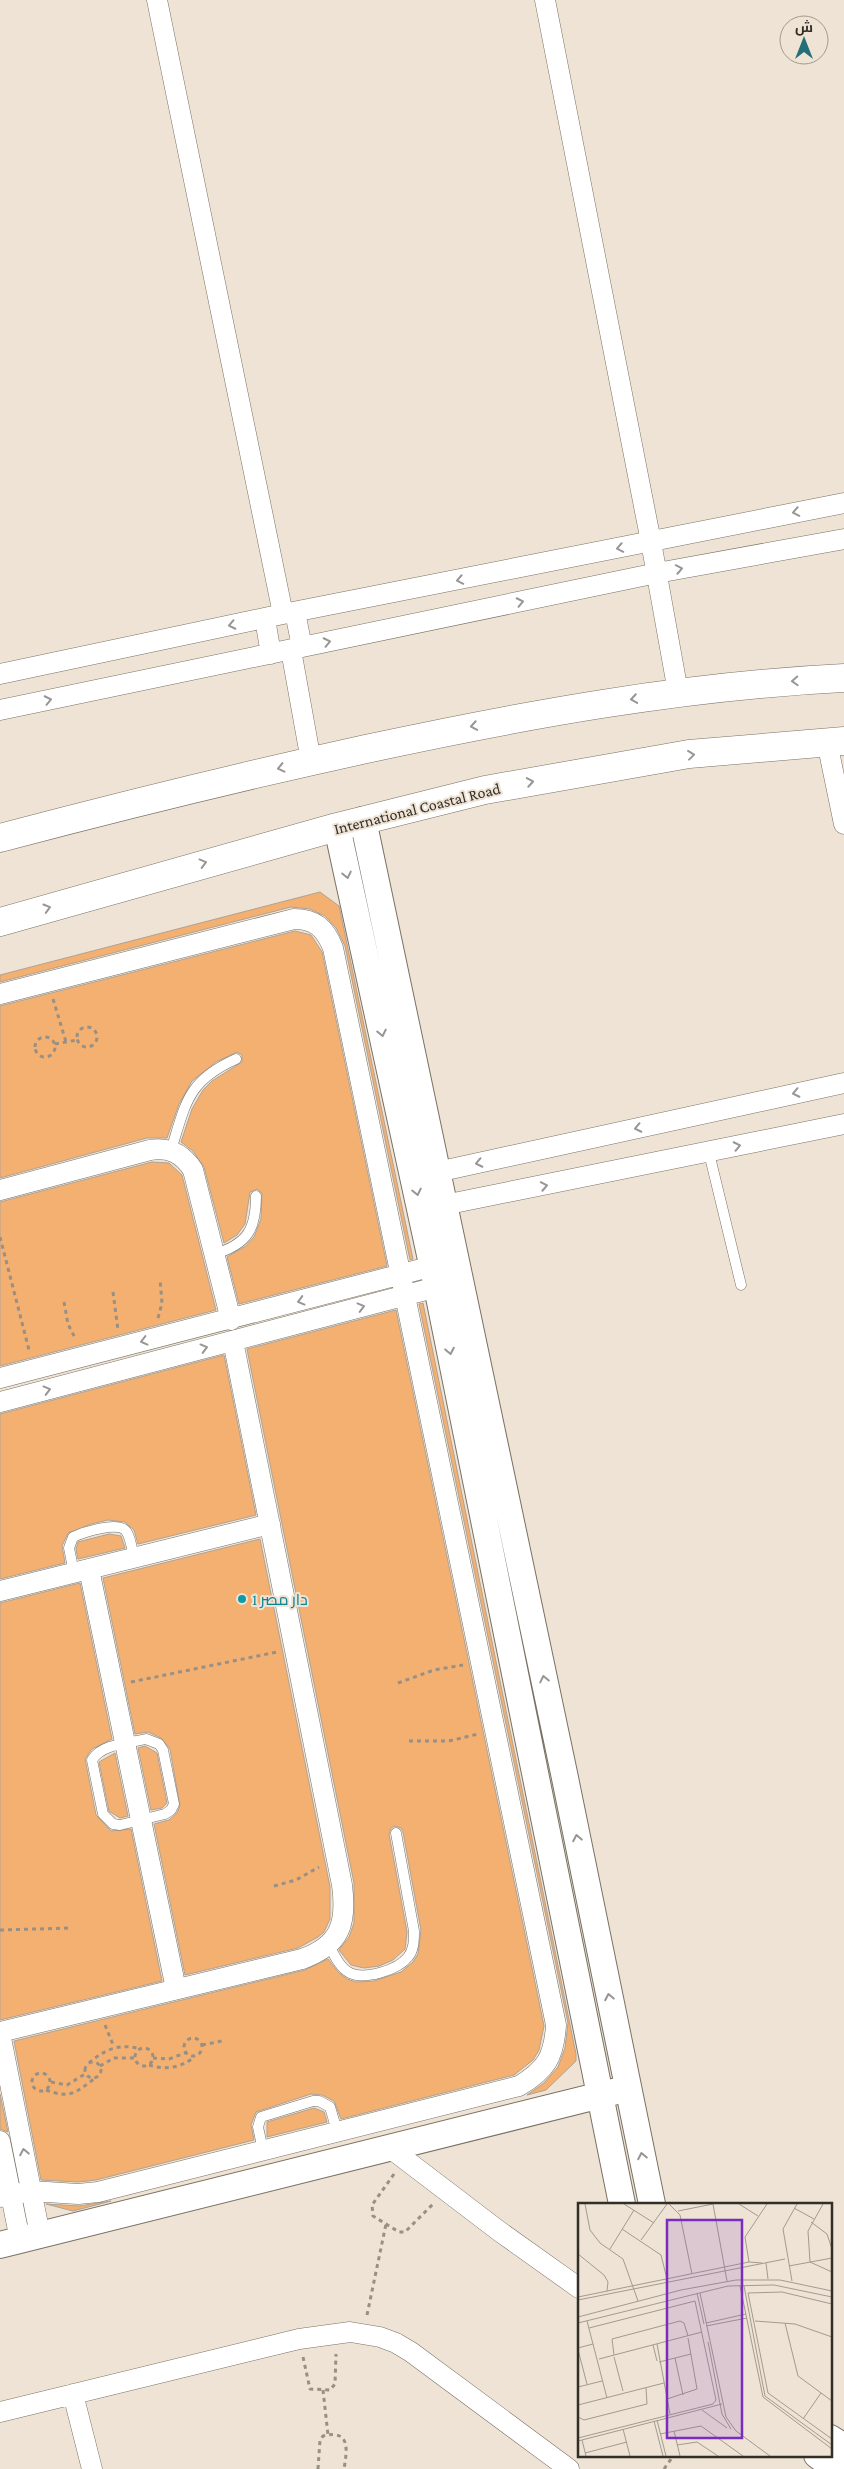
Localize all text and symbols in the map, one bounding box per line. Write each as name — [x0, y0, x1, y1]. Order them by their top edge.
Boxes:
north arrow — [779, 15, 829, 65]
text: ش — [795, 19, 813, 36]
one-way arrow — [792, 507, 801, 517]
one-way arrow — [615, 542, 624, 553]
one-way arrow — [675, 565, 684, 575]
one-way arrow — [456, 574, 465, 584]
one-way arrow — [516, 597, 525, 608]
one-way arrow — [228, 620, 237, 630]
one-way arrow — [322, 637, 331, 648]
one-way arrow — [791, 675, 799, 686]
one-way arrow — [630, 693, 638, 703]
one-way arrow — [43, 695, 52, 705]
one-way arrow — [469, 720, 478, 731]
one-way arrow — [686, 750, 695, 760]
one-way arrow — [276, 762, 285, 773]
one-way arrow — [526, 777, 535, 787]
street label: International Coastal Road — [332, 779, 503, 837]
one-way arrow — [198, 859, 207, 869]
one-way arrow — [342, 870, 352, 879]
one-way arrow — [42, 904, 50, 914]
one-way arrow — [376, 1029, 387, 1038]
one-way arrow — [792, 1087, 801, 1098]
one-way arrow — [633, 1122, 642, 1133]
one-way arrow — [733, 1142, 742, 1152]
one-way arrow — [475, 1157, 483, 1168]
one-way arrow — [539, 1181, 548, 1191]
one-way arrow — [411, 1188, 422, 1197]
one-way arrow — [297, 1295, 306, 1306]
one-way arrow — [357, 1302, 365, 1312]
one-way arrow — [140, 1336, 148, 1346]
one-way arrow — [200, 1343, 209, 1354]
one-way arrow — [445, 1347, 455, 1356]
one-way arrow — [43, 1385, 51, 1395]
place label: دار مصر 1 — [252, 1591, 308, 1609]
marker: دار مصر 1 — [236, 1593, 248, 1605]
one-way arrow — [539, 1674, 550, 1683]
one-way arrow — [572, 1833, 583, 1842]
one-way arrow — [604, 1993, 615, 2002]
one-way arrow — [19, 2148, 29, 2157]
one-way arrow — [637, 2152, 648, 2161]
inset map — [578, 2203, 832, 2456]

